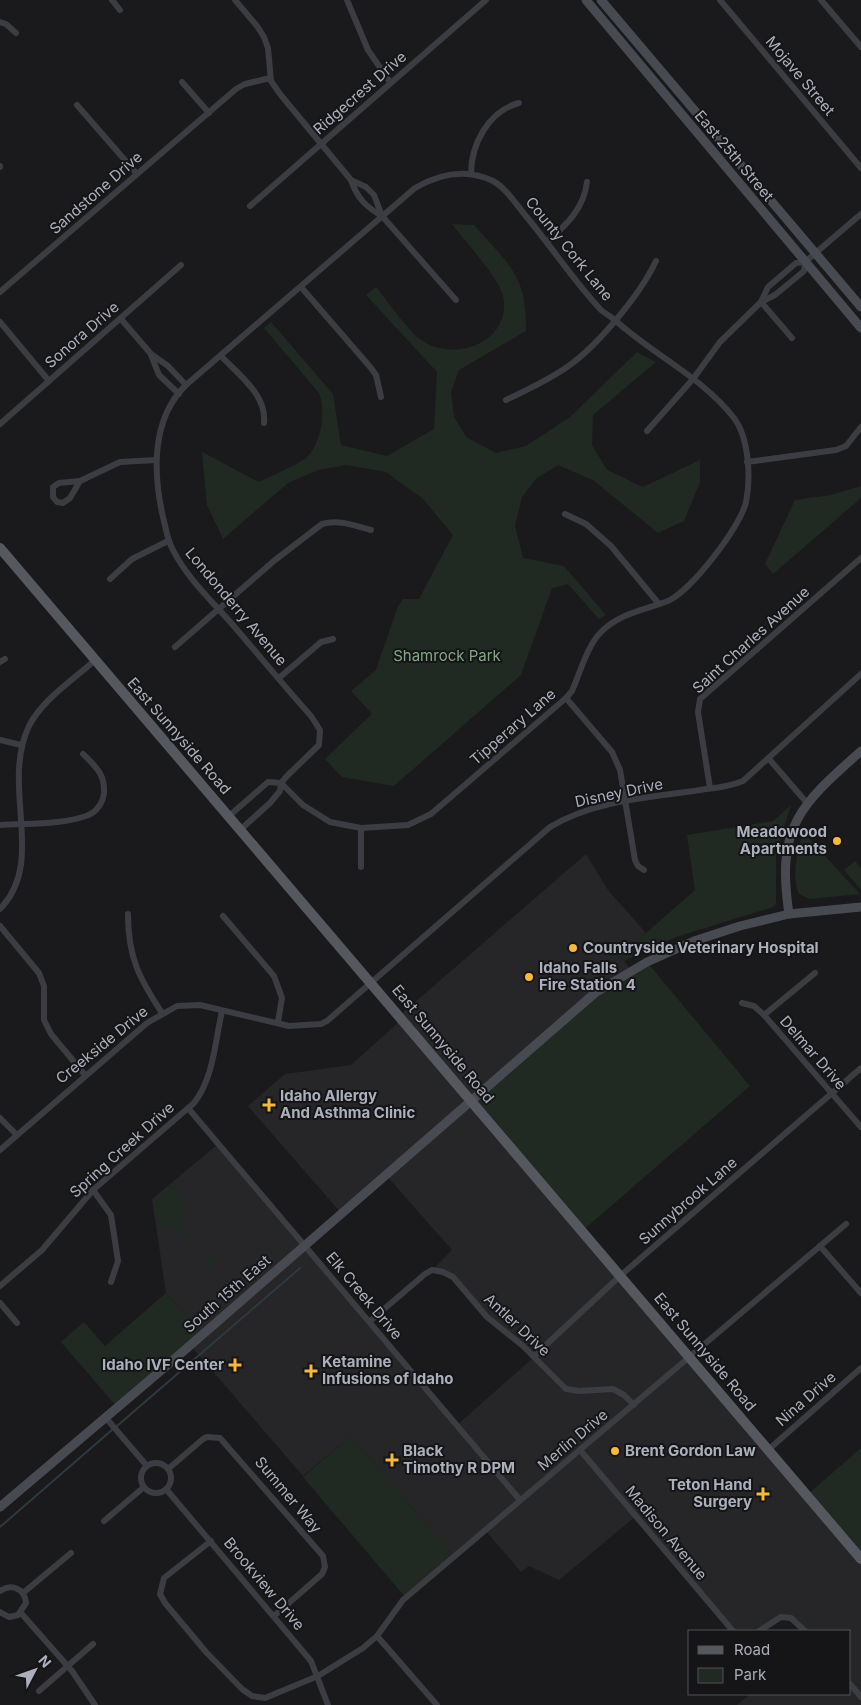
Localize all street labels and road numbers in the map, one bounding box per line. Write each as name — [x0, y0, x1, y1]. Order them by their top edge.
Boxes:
street label: Mojave Street — [762, 32, 839, 119]
street label: Ridgecrest Drive — [309, 47, 410, 138]
street label: East 25th Street — [691, 106, 778, 205]
street label: Sandstone Drive — [45, 147, 146, 238]
street label: County Cork Lane — [522, 193, 617, 305]
street label: Sonora Drive — [41, 297, 123, 372]
street label: Londonderry Avenue — [181, 544, 291, 670]
street label: Saint Charles Avenue — [688, 582, 813, 697]
street label: East Sunnyside Road — [123, 673, 235, 798]
street label: Tipperary Lane — [466, 684, 559, 769]
street label: Disney Drive — [573, 774, 665, 811]
street label: East Sunnyside Road — [388, 981, 498, 1107]
street label: Creekside Drive — [52, 1002, 152, 1088]
street label: Delmar Drive — [776, 1012, 851, 1094]
street label: Spring Creek Drive — [65, 1098, 178, 1202]
street label: Sunnybrook Lane — [635, 1153, 741, 1248]
street label: Elk Creek Drive — [322, 1248, 407, 1343]
street label: South 15th East — [179, 1251, 274, 1337]
street label: Antler Drive — [480, 1289, 554, 1360]
street label: East Sunnyside Road — [650, 1289, 760, 1415]
street label: Nina Drive — [772, 1367, 840, 1430]
street label: Merlin Drive — [534, 1405, 612, 1474]
street label: Summer Way — [251, 1453, 326, 1537]
street label: Madison Avenue — [621, 1482, 711, 1584]
street label: Brookview Drive — [220, 1533, 309, 1634]

